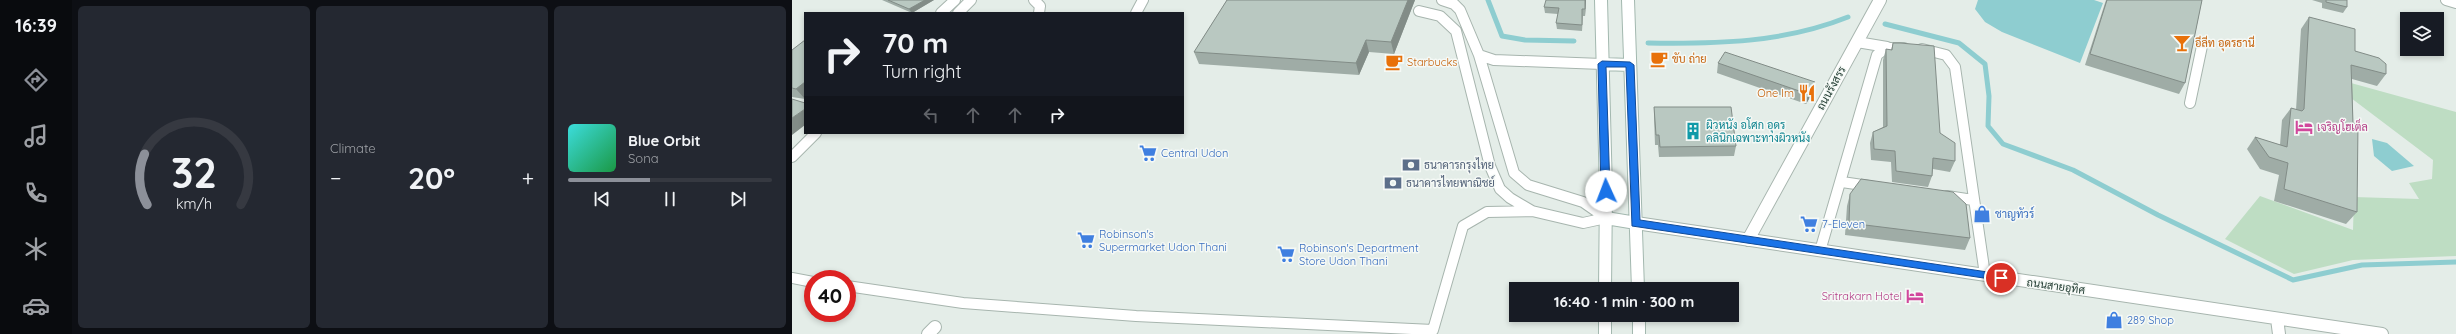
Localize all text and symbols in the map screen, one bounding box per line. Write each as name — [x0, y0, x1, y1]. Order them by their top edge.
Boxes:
map controls — [2400, 12, 2444, 56]
button: layers — [2400, 12, 2444, 56]
text: 16:39 — [15, 14, 57, 37]
text: 70 m — [882, 25, 948, 60]
icon: right — [816, 28, 868, 80]
bar icon: อีลีท อุดรธานี — [2172, 33, 2192, 53]
place label: อีลีท อุดรธานี — [2195, 35, 2255, 52]
cafe icon: ขับ ถ่าย — [1649, 49, 1669, 69]
cafe icon: Starbucks — [1384, 52, 1404, 72]
place label: ขับ ถ่าย — [1672, 52, 1707, 66]
place label: Starbucks — [1407, 55, 1457, 69]
text: Turn right — [882, 60, 962, 83]
street label: ถนนรังสรร — [1813, 64, 1849, 112]
icon: directions — [22, 66, 50, 94]
restaurant icon: One Im — [1797, 83, 1817, 103]
place label: One Im — [1757, 86, 1794, 100]
icon: left — [920, 104, 942, 126]
icon: ahead — [962, 104, 984, 126]
icon: ahead — [1004, 104, 1026, 126]
icon: right — [1046, 104, 1068, 126]
place label: ผิวหนัง อโศก อุดร คลินิกเฉพาะทางผิวหนัง — [1706, 117, 1810, 145]
hotel icon: เจริญโฮเต็ล — [2294, 117, 2314, 137]
place label: เจริญโฮเต็ล — [2317, 118, 2368, 134]
building icon: ผิวหนัง อโศก อุดร คลินิกเฉพาะทางผิวหนัง — [1683, 121, 1703, 141]
icon: music — [22, 122, 50, 150]
text: Blue Orbit — [628, 131, 701, 150]
text: Climate — [330, 140, 376, 156]
supermarket icon: Central Udon — [1138, 143, 1158, 163]
text: 32 — [171, 146, 217, 198]
place label: Central Udon — [1161, 146, 1228, 160]
text: Sona — [628, 150, 659, 166]
bank icon: ธนาคารกรุงไทย — [1401, 155, 1421, 175]
place label: ธนาคารกรุงไทย — [1424, 157, 1494, 174]
text: 20° — [408, 159, 455, 197]
text: − — [330, 164, 341, 192]
text: + — [522, 164, 534, 192]
position arrow — [1585, 170, 1627, 212]
bank icon: ธนาคารไทยพาณิชย์ — [1383, 173, 1403, 193]
place label: ธนาคารไทยพาณิชย์ — [1406, 175, 1495, 190]
icon: phone — [22, 179, 50, 207]
icon: previous — [591, 188, 613, 210]
icon: pause — [659, 188, 681, 210]
icon: next — [727, 188, 749, 210]
text: km/h — [176, 195, 212, 213]
shop icon: ชาญทัวร์ — [1972, 204, 1992, 224]
place label: ชาญทัวร์ — [1995, 206, 2034, 221]
supermarket icon: 7-Eleven — [1799, 214, 1819, 234]
place label: 7-Eleven — [1822, 217, 1865, 231]
place label: Robinson's Supermarket Udon Thani — [1099, 227, 1227, 254]
supermarket icon: Robinson's Supermarket Udon Thani — [1076, 230, 1096, 250]
icon: climate — [22, 235, 50, 263]
place label: Robinson's Department Store Udon Thani — [1299, 241, 1419, 268]
supermarket icon: Robinson's Department Store Udon Thani — [1276, 244, 1296, 264]
pin — [1984, 261, 2018, 295]
icon: arrive — [1990, 267, 2012, 289]
speed limit sign: 40 — [804, 270, 856, 322]
street label: ถนนสายอุทิศ — [2026, 275, 2086, 299]
hotel icon: Sritrakarn Hotel — [1905, 286, 1925, 306]
place label: Sritrakarn Hotel — [1822, 289, 1902, 303]
icon: car — [22, 292, 50, 320]
text: 16:40 · 1 min · 300 m — [1554, 292, 1694, 311]
shop icon: 289 Shop — [2104, 310, 2124, 330]
place label: 289 Shop — [2127, 313, 2174, 327]

